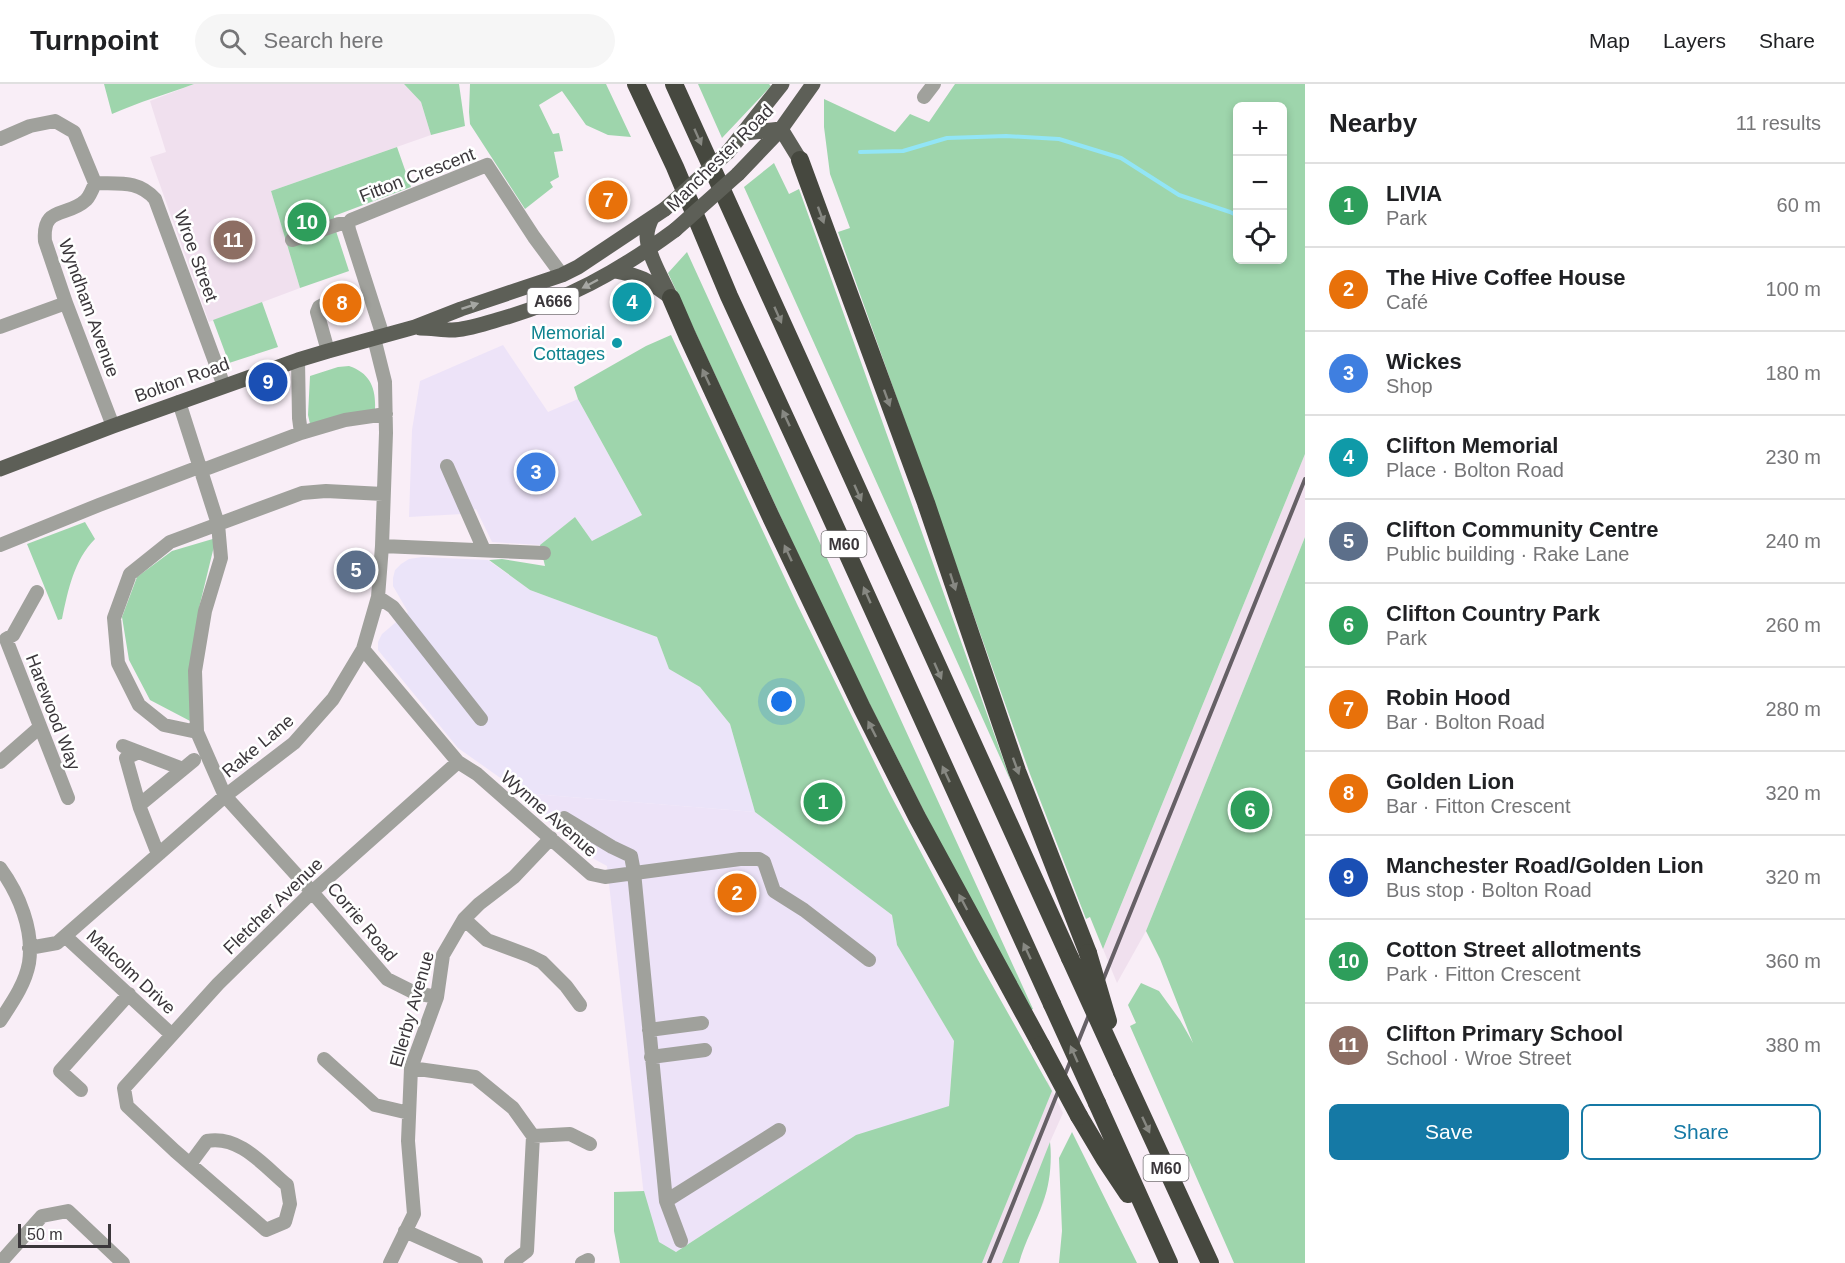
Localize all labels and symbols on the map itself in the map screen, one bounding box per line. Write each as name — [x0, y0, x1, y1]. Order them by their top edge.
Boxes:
street label: Manchester Road — [663, 101, 777, 215]
one-way arrow — [693, 129, 702, 146]
street label: Fitton Crescent — [356, 144, 478, 206]
pin: 7 — [588, 178, 628, 222]
pin: 10 — [288, 200, 326, 244]
one-way arrow — [816, 206, 826, 224]
street label: Wroe Street — [170, 208, 222, 304]
pin: 11 — [214, 218, 252, 262]
street label: Wyndham Avenue — [55, 236, 123, 380]
one-way arrow — [582, 279, 599, 289]
pin: 8 — [322, 280, 362, 326]
pin: 4 — [612, 280, 652, 324]
road number: A666 — [528, 288, 578, 314]
one-way arrow — [461, 301, 479, 310]
one-way arrow — [773, 307, 782, 324]
place label: Memorial Cottages — [531, 323, 605, 364]
marker: Memorial Cottages — [610, 336, 624, 350]
street label: Bolton Road — [132, 354, 232, 406]
pin: 9 — [248, 360, 288, 404]
one-way arrow — [701, 367, 711, 385]
one-way arrow — [883, 389, 893, 407]
one-way arrow — [781, 410, 790, 427]
pin: 3 — [516, 450, 556, 494]
one-way arrow — [853, 484, 863, 502]
road number: M60 — [822, 531, 866, 557]
one-way arrow — [784, 545, 793, 562]
pin: 5 — [336, 548, 376, 592]
one-way arrow — [949, 573, 958, 591]
one-way arrow — [863, 587, 872, 604]
street label: Harewood Way — [22, 651, 84, 773]
one-way arrow — [934, 662, 943, 679]
your location — [767, 687, 796, 716]
street label: Rake Lane — [218, 710, 298, 782]
one-way arrow — [868, 721, 877, 738]
one-way arrow — [1011, 757, 1021, 775]
one-way arrow — [942, 765, 951, 782]
street label: Wynne Avenue — [497, 767, 601, 861]
pin: 1 — [804, 780, 842, 824]
pin: 6 — [1230, 788, 1270, 832]
street label: Fletcher Avenue — [219, 854, 327, 958]
pin: 2 — [718, 870, 756, 916]
street label: Corrie Road — [323, 878, 401, 966]
one-way arrow — [958, 893, 968, 910]
street label: Malcolm Drive — [82, 926, 180, 1018]
one-way arrow — [1022, 943, 1031, 960]
street label: Ellerby Avenue — [386, 949, 438, 1069]
one-way arrow — [1070, 1045, 1079, 1062]
one-way arrow — [1142, 1117, 1151, 1134]
road number: M60 — [1144, 1155, 1188, 1181]
scale bar — [18, 1221, 111, 1248]

